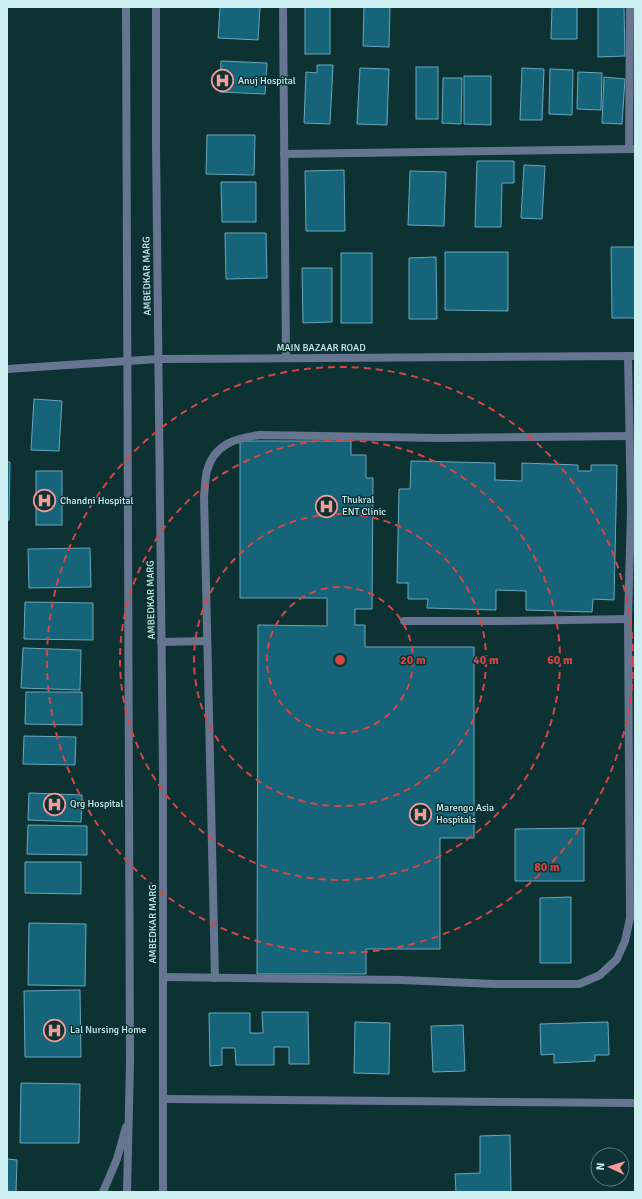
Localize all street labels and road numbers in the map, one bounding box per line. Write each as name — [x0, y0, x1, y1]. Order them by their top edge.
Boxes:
street label: AMBEDKAR MARG — [140, 236, 154, 316]
street label: MAIN BAZAAR ROAD — [276, 342, 366, 354]
street label: AMBEDKAR MARG — [144, 560, 158, 640]
street label: AMBEDKAR MARG — [147, 884, 159, 964]

